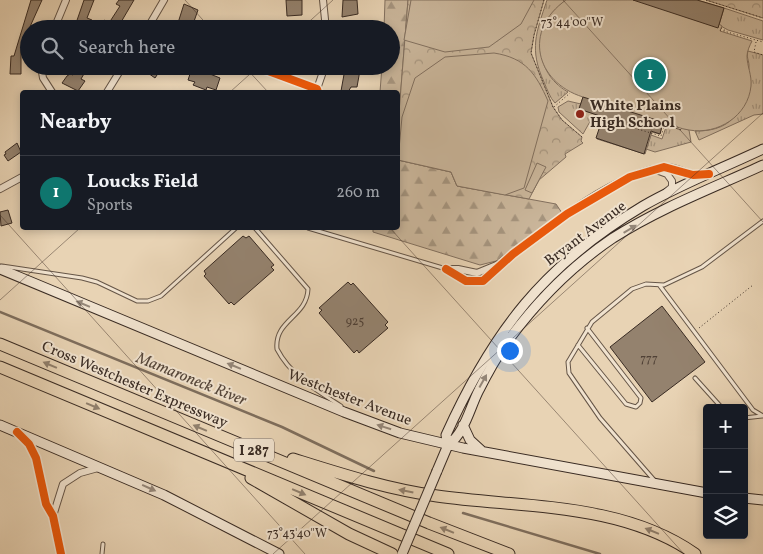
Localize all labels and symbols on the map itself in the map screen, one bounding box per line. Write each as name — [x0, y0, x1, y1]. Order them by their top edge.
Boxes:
text: 73°44'00"W — [541, 15, 603, 31]
pin: 1 — [634, 56, 666, 94]
place label: White Plains High School — [590, 96, 681, 134]
marker: White Plains High School — [574, 108, 586, 120]
street label: Bryant Avenue — [541, 196, 631, 272]
one-way arrow — [623, 224, 636, 233]
one-way arrow — [76, 300, 91, 307]
house number: 925 — [346, 314, 364, 330]
street label: Cross Westchester Expressway — [38, 337, 231, 434]
your location — [497, 338, 523, 364]
water label: Mamaroneck River — [132, 347, 251, 412]
house number: 777 — [640, 351, 658, 367]
one-way arrow — [42, 361, 57, 369]
one-way arrow — [226, 362, 241, 370]
street label: Westchester Avenue — [284, 365, 415, 432]
one-way arrow — [479, 374, 488, 388]
one-way arrow — [86, 403, 101, 410]
one-way arrow — [193, 423, 207, 431]
one-way arrow — [376, 423, 391, 431]
road number: I 287 — [234, 438, 274, 462]
one-way arrow — [142, 485, 156, 493]
one-way arrow — [398, 487, 413, 495]
one-way arrow — [292, 488, 307, 496]
text: 73°43'40"W — [267, 526, 327, 542]
one-way arrow — [440, 526, 454, 534]
one-way arrow — [644, 527, 659, 535]

